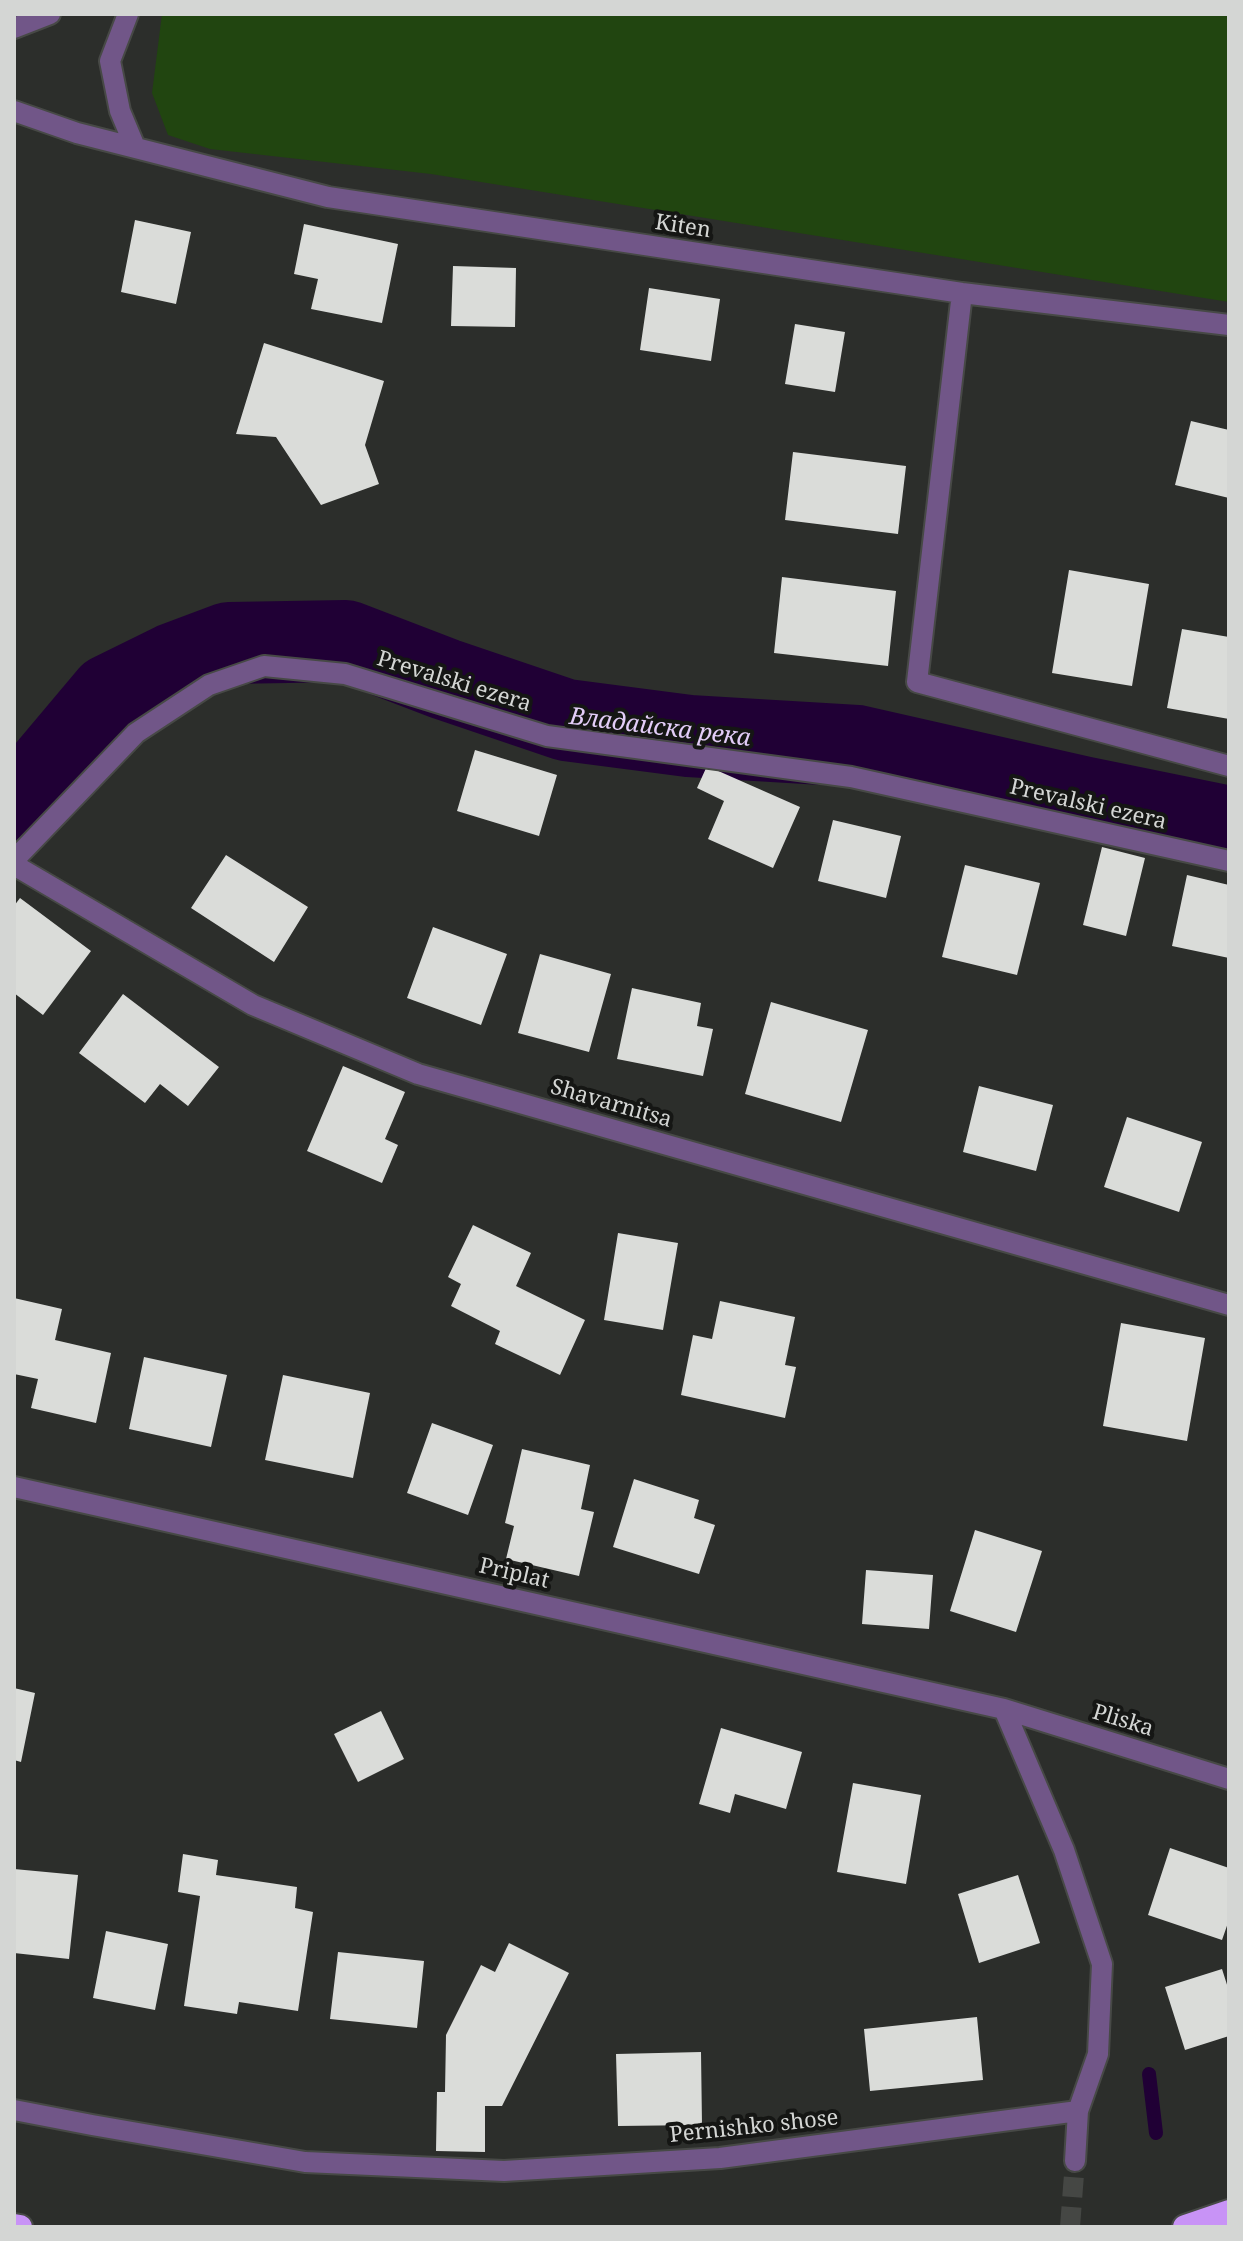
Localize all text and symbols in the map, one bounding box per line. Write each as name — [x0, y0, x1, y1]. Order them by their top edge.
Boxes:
street label: Kiten — [653, 210, 713, 244]
street label: Prevalski ezera — [374, 646, 534, 718]
water label: Владайска река — [568, 703, 752, 753]
street label: Prevalski ezera — [1007, 774, 1169, 836]
street label: Shavarnitsa — [547, 1074, 675, 1134]
street label: Priplat — [476, 1553, 552, 1595]
street label: Pliska — [1089, 1699, 1157, 1743]
street label: Pernishko shose — [668, 2105, 840, 2149]

